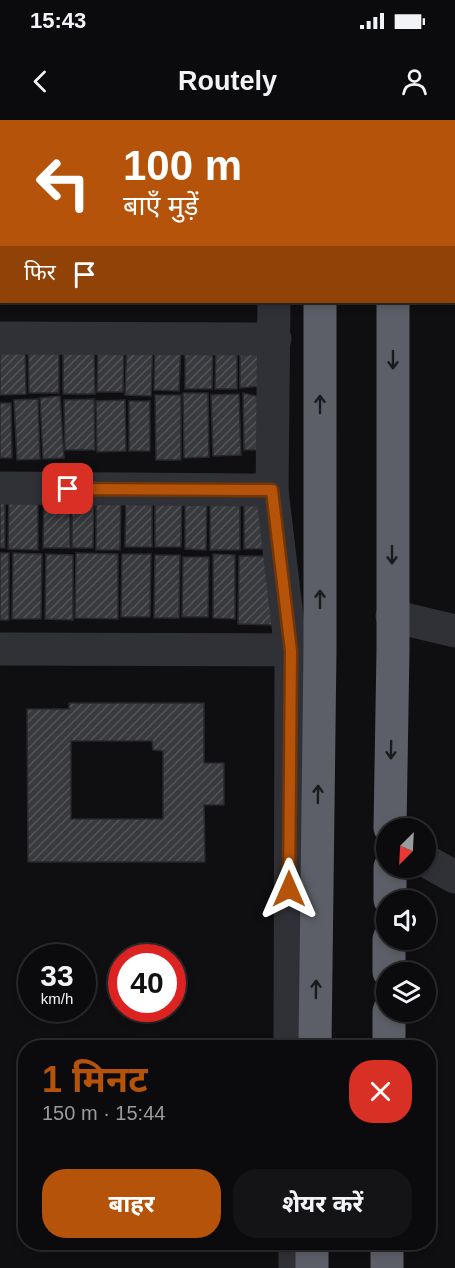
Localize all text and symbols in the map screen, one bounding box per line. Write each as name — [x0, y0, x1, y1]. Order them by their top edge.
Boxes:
text: 15:43 — [30, 8, 86, 33]
icon: back — [24, 65, 57, 98]
icon: person — [398, 65, 431, 98]
text: Routely — [178, 66, 277, 96]
text: 100 m — [123, 142, 242, 189]
icon: left — [24, 144, 102, 222]
text: बाएँ मुड़ें — [123, 191, 198, 221]
icon: arrive — [68, 258, 101, 291]
text: फिर — [24, 260, 56, 285]
one-way arrow — [387, 349, 399, 369]
one-way arrow — [314, 394, 326, 414]
pin — [42, 463, 93, 514]
icon: arrive — [51, 472, 84, 505]
one-way arrow — [386, 544, 398, 564]
one-way arrow — [314, 589, 326, 609]
one-way arrow — [386, 739, 397, 759]
one-way arrow — [312, 784, 324, 804]
north arrow — [376, 818, 436, 878]
map controls — [376, 818, 436, 1022]
position arrow — [257, 857, 321, 921]
button: sound — [376, 890, 436, 950]
speed limit sign: 40 — [108, 944, 186, 1022]
text: 33 — [40, 959, 74, 992]
button: layers — [376, 962, 436, 1022]
one-way arrow — [310, 979, 321, 999]
text: km/h — [41, 990, 73, 1007]
text: 1 मिनट — [42, 1059, 148, 1100]
button: close — [349, 1060, 412, 1123]
text: 150 m · 15:44 — [42, 1102, 165, 1124]
button: बाहर — [42, 1169, 221, 1238]
button: शेयर करें — [233, 1169, 412, 1238]

